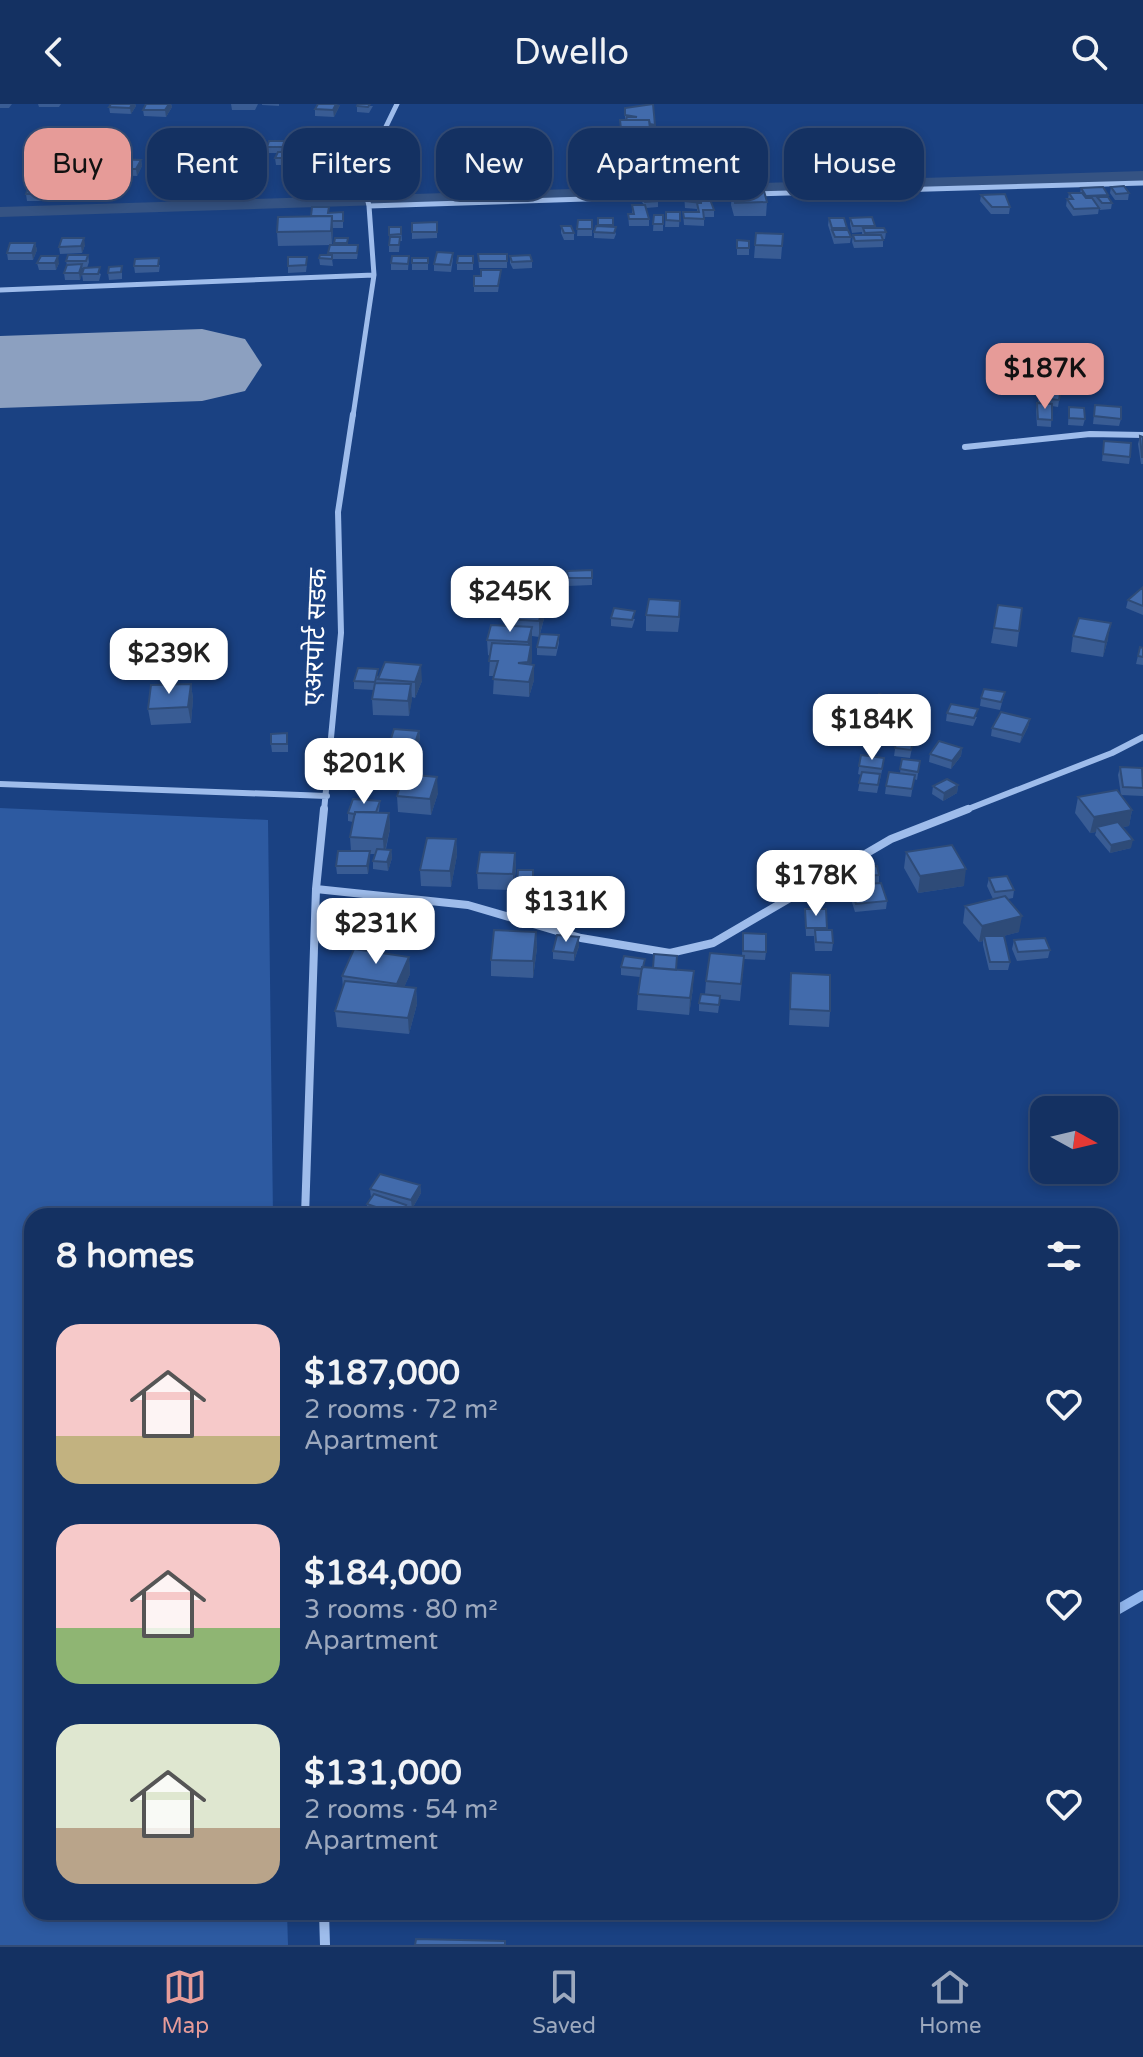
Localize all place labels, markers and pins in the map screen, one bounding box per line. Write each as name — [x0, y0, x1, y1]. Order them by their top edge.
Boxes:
pin: $187K — [989, 343, 1101, 411]
pin: $245K — [454, 566, 566, 634]
pin: $239K — [113, 628, 225, 696]
pin: $184K — [816, 694, 928, 762]
pin: $201K — [308, 738, 420, 806]
pin: $178K — [760, 850, 872, 918]
pin: $131K — [510, 876, 622, 944]
pin: $231K — [320, 898, 432, 966]

